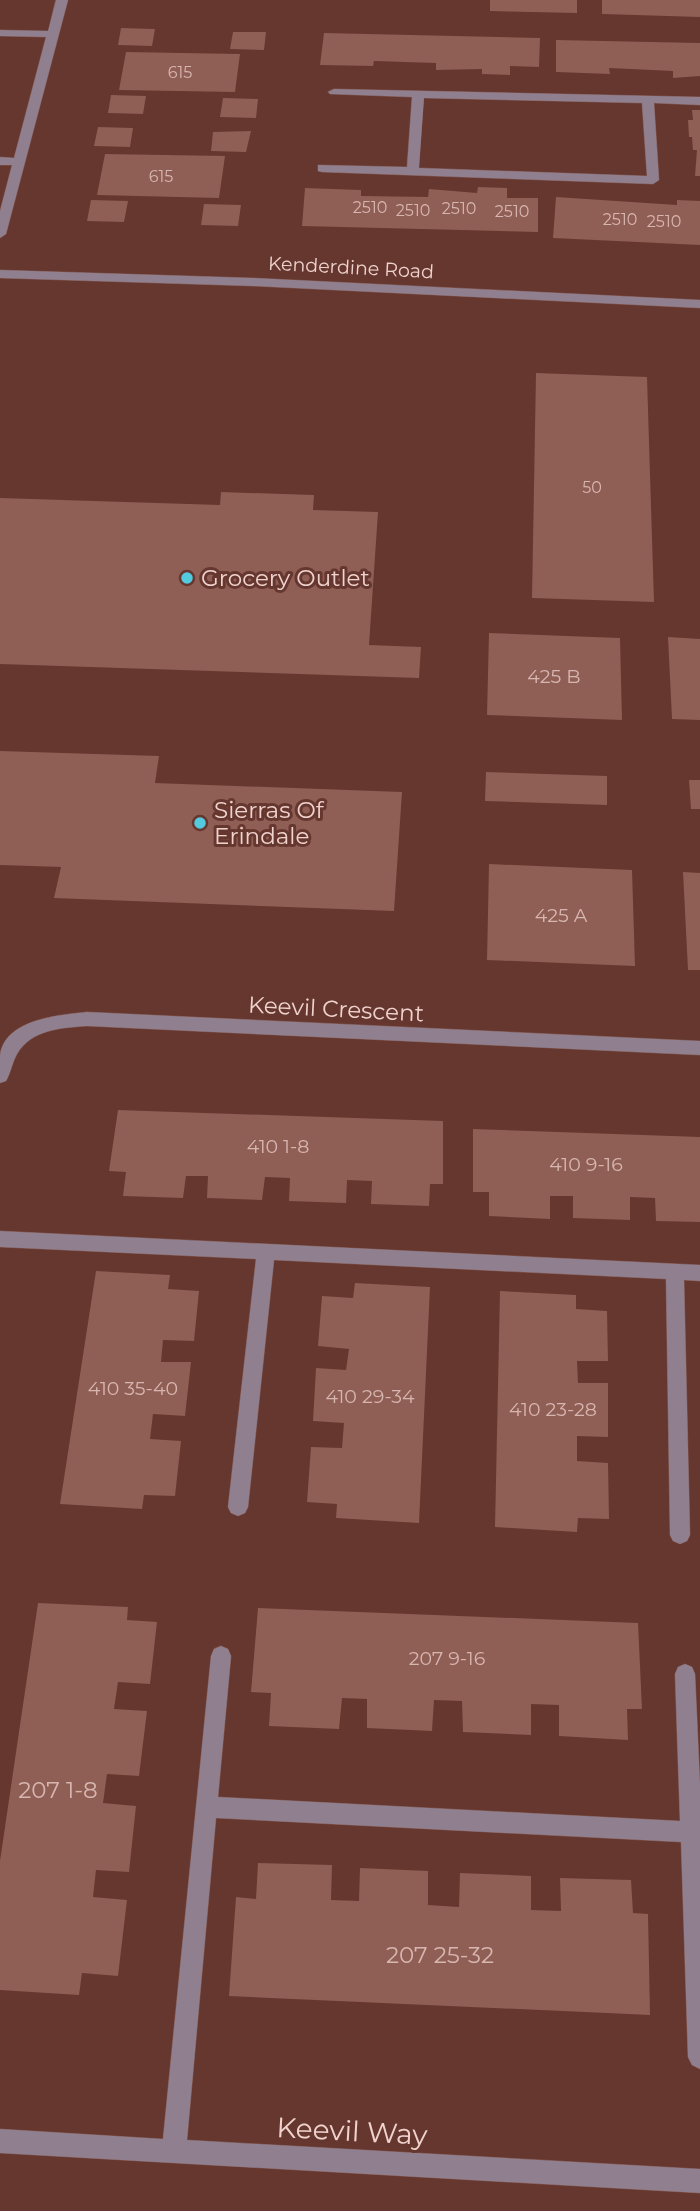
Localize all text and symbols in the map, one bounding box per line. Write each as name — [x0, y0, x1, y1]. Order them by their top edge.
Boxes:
house number: 615 — [168, 63, 192, 82]
house number: 615 — [149, 167, 173, 186]
house number: 2510 — [353, 198, 387, 217]
house number: 2510 — [442, 199, 476, 218]
house number: 2510 — [396, 201, 430, 220]
house number: 2510 — [495, 202, 529, 221]
house number: 2510 — [603, 210, 637, 229]
house number: 2510 — [647, 212, 681, 231]
street label: Kenderdine Road — [267, 252, 435, 283]
house number: 50 — [582, 478, 602, 497]
place label: Grocery Outlet — [201, 564, 370, 592]
marker: Grocery Outlet — [179, 570, 195, 586]
house number: 425 B — [527, 665, 581, 688]
place label: Sierras Of Erindale — [214, 796, 325, 850]
marker: Sierras Of Erindale — [192, 815, 208, 831]
house number: 425 A — [535, 904, 588, 927]
street label: Keevil Crescent — [247, 990, 425, 1028]
house number: 410 1-8 — [247, 1135, 309, 1158]
house number: 410 9-16 — [549, 1153, 623, 1176]
house number: 410 35-40 — [88, 1377, 178, 1400]
house number: 410 29-34 — [325, 1385, 415, 1408]
house number: 410 23-28 — [509, 1398, 597, 1421]
house number: 207 9-16 — [409, 1647, 485, 1670]
house number: 207 1-8 — [18, 1776, 98, 1804]
house number: 207 25-32 — [386, 1941, 494, 1969]
street label: Keevil Way — [276, 2110, 429, 2152]

